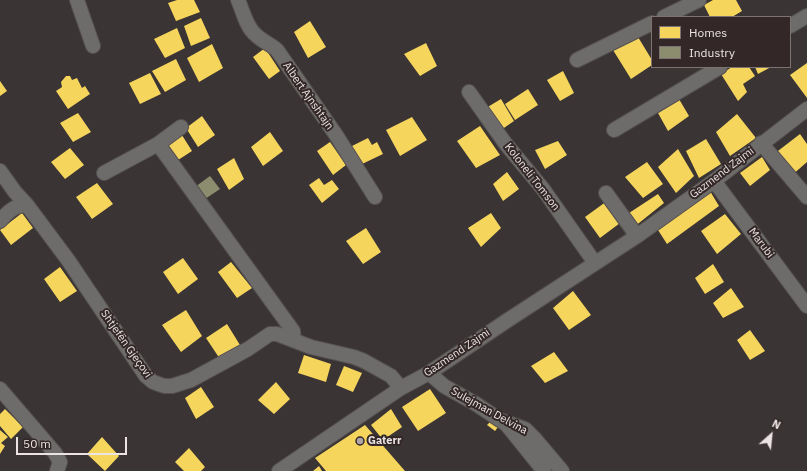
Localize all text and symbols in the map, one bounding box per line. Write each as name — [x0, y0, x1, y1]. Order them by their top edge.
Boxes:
legend — [651, 16, 791, 68]
text: Homes — [689, 25, 727, 40]
text: Industry — [689, 45, 735, 60]
street label: Albert Ajnshtajn — [280, 60, 336, 132]
street label: Koloneli Tomson — [502, 141, 562, 213]
street label: Gazmend Zajmi — [687, 145, 757, 201]
street label: Marubi — [745, 225, 777, 261]
street label: Shtjefën Gjeçovi — [98, 308, 154, 380]
street label: Gazmend Zajmi — [421, 326, 493, 380]
street label: Sulejman Delvina — [448, 385, 530, 437]
north arrow — [751, 415, 791, 455]
text: N — [770, 416, 783, 432]
scale bar — [18, 429, 129, 455]
place label: Gaterr — [368, 434, 401, 448]
text: 50 m — [23, 436, 51, 451]
marker: Gaterr — [355, 436, 365, 446]

